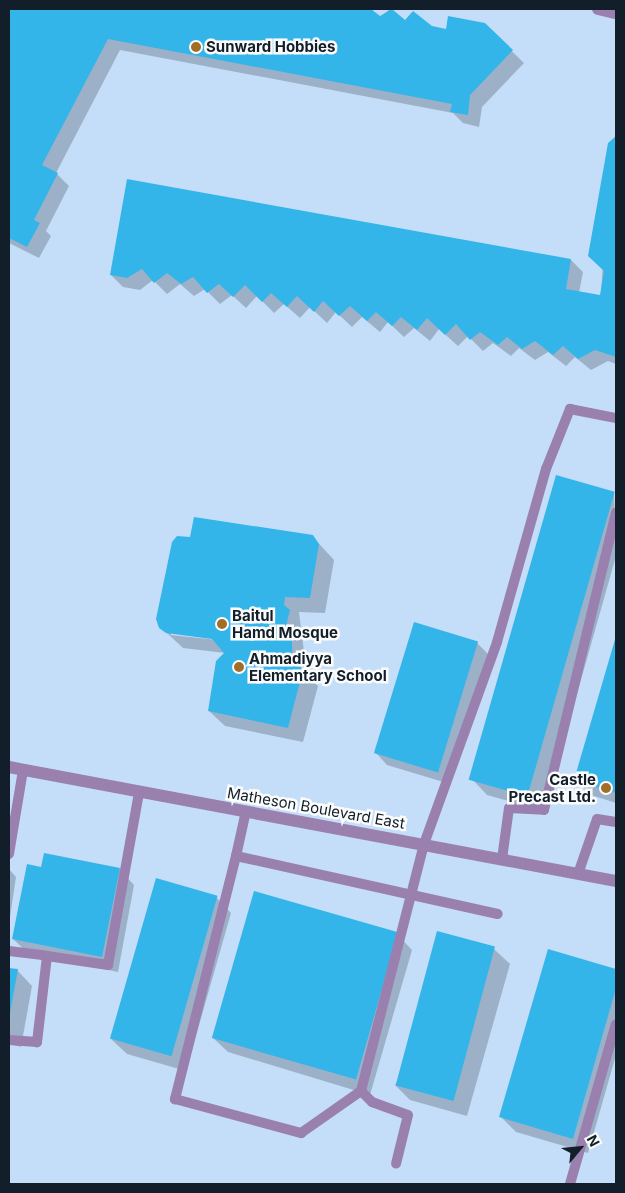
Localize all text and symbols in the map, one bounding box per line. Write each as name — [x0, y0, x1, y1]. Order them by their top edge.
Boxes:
place label: Sunward Hobbies — [206, 38, 335, 56]
marker: Sunward Hobbies — [190, 41, 202, 53]
place label: Baitul Hamd Mosque — [232, 606, 338, 641]
marker: Baitul Hamd Mosque — [216, 618, 228, 630]
place label: Ahmadiyya Elementary School — [249, 649, 387, 684]
marker: Ahmadiyya Elementary School — [233, 661, 245, 673]
place label: Castle Precast Ltd. — [509, 770, 596, 805]
marker: Castle Precast Ltd. — [600, 782, 612, 794]
street label: Matheson Boulevard East — [226, 784, 406, 832]
north arrow — [555, 1123, 605, 1173]
text: N — [584, 1132, 604, 1149]

